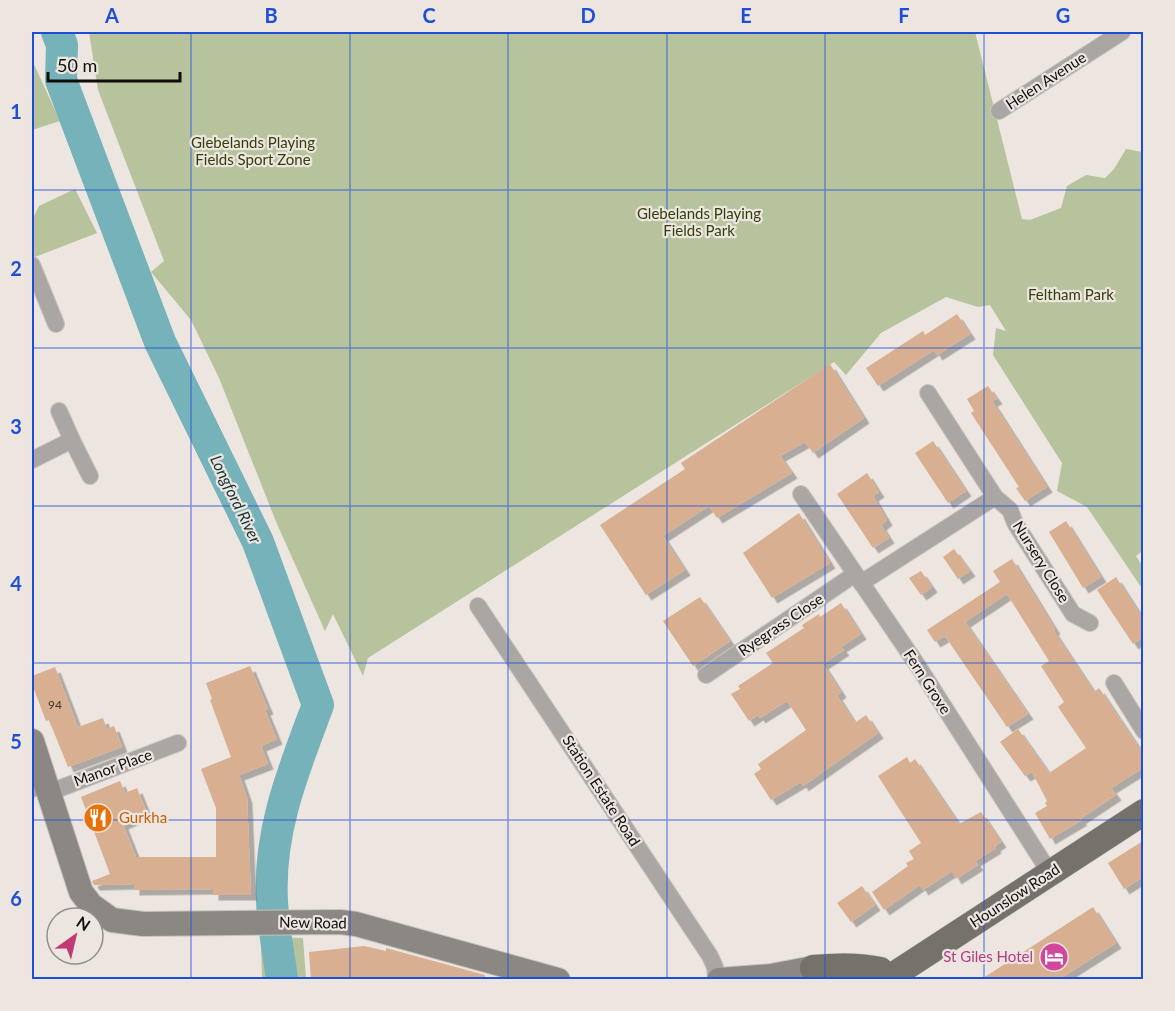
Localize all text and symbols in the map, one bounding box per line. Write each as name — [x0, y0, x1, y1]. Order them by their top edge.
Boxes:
text: A — [104, 3, 119, 27]
text: B — [264, 3, 278, 27]
text: C — [422, 3, 436, 27]
text: D — [580, 3, 596, 27]
text: E — [740, 3, 752, 27]
text: F — [898, 3, 910, 27]
text: G — [1056, 3, 1070, 27]
scale bar — [48, 45, 180, 83]
street label: Helen Avenue — [1002, 48, 1089, 113]
text: 50 m — [57, 54, 97, 76]
text: 1 — [10, 99, 22, 123]
park label: Glebelands Playing Fields Sport Zone — [191, 133, 315, 168]
park label: Glebelands Playing Fields Park — [637, 204, 761, 239]
text: 2 — [10, 256, 22, 280]
park label: Feltham Park — [1028, 285, 1114, 303]
text: 3 — [10, 414, 22, 438]
water label: Longford River — [207, 452, 266, 546]
street label: Nursery Close — [1010, 517, 1074, 606]
text: 4 — [10, 571, 22, 595]
street label: Ryegrass Close — [735, 589, 826, 659]
street label: Fern Grove — [900, 646, 955, 717]
house number: 94 — [48, 697, 62, 712]
text: 5 — [10, 729, 22, 753]
street label: Station Estate Road — [559, 732, 644, 849]
street label: Manor Place — [71, 745, 154, 790]
restaurant icon: Gurkha — [82, 802, 114, 834]
place label: Gurkha — [119, 808, 167, 826]
street label: Hounslow Road — [966, 859, 1063, 931]
text: 6 — [10, 886, 22, 910]
north arrow — [45, 906, 105, 966]
text: N — [73, 912, 94, 934]
street label: New Road — [279, 912, 347, 932]
hotel icon: St Giles Hotel — [1038, 941, 1070, 973]
place label: St Giles Hotel — [943, 947, 1033, 965]

